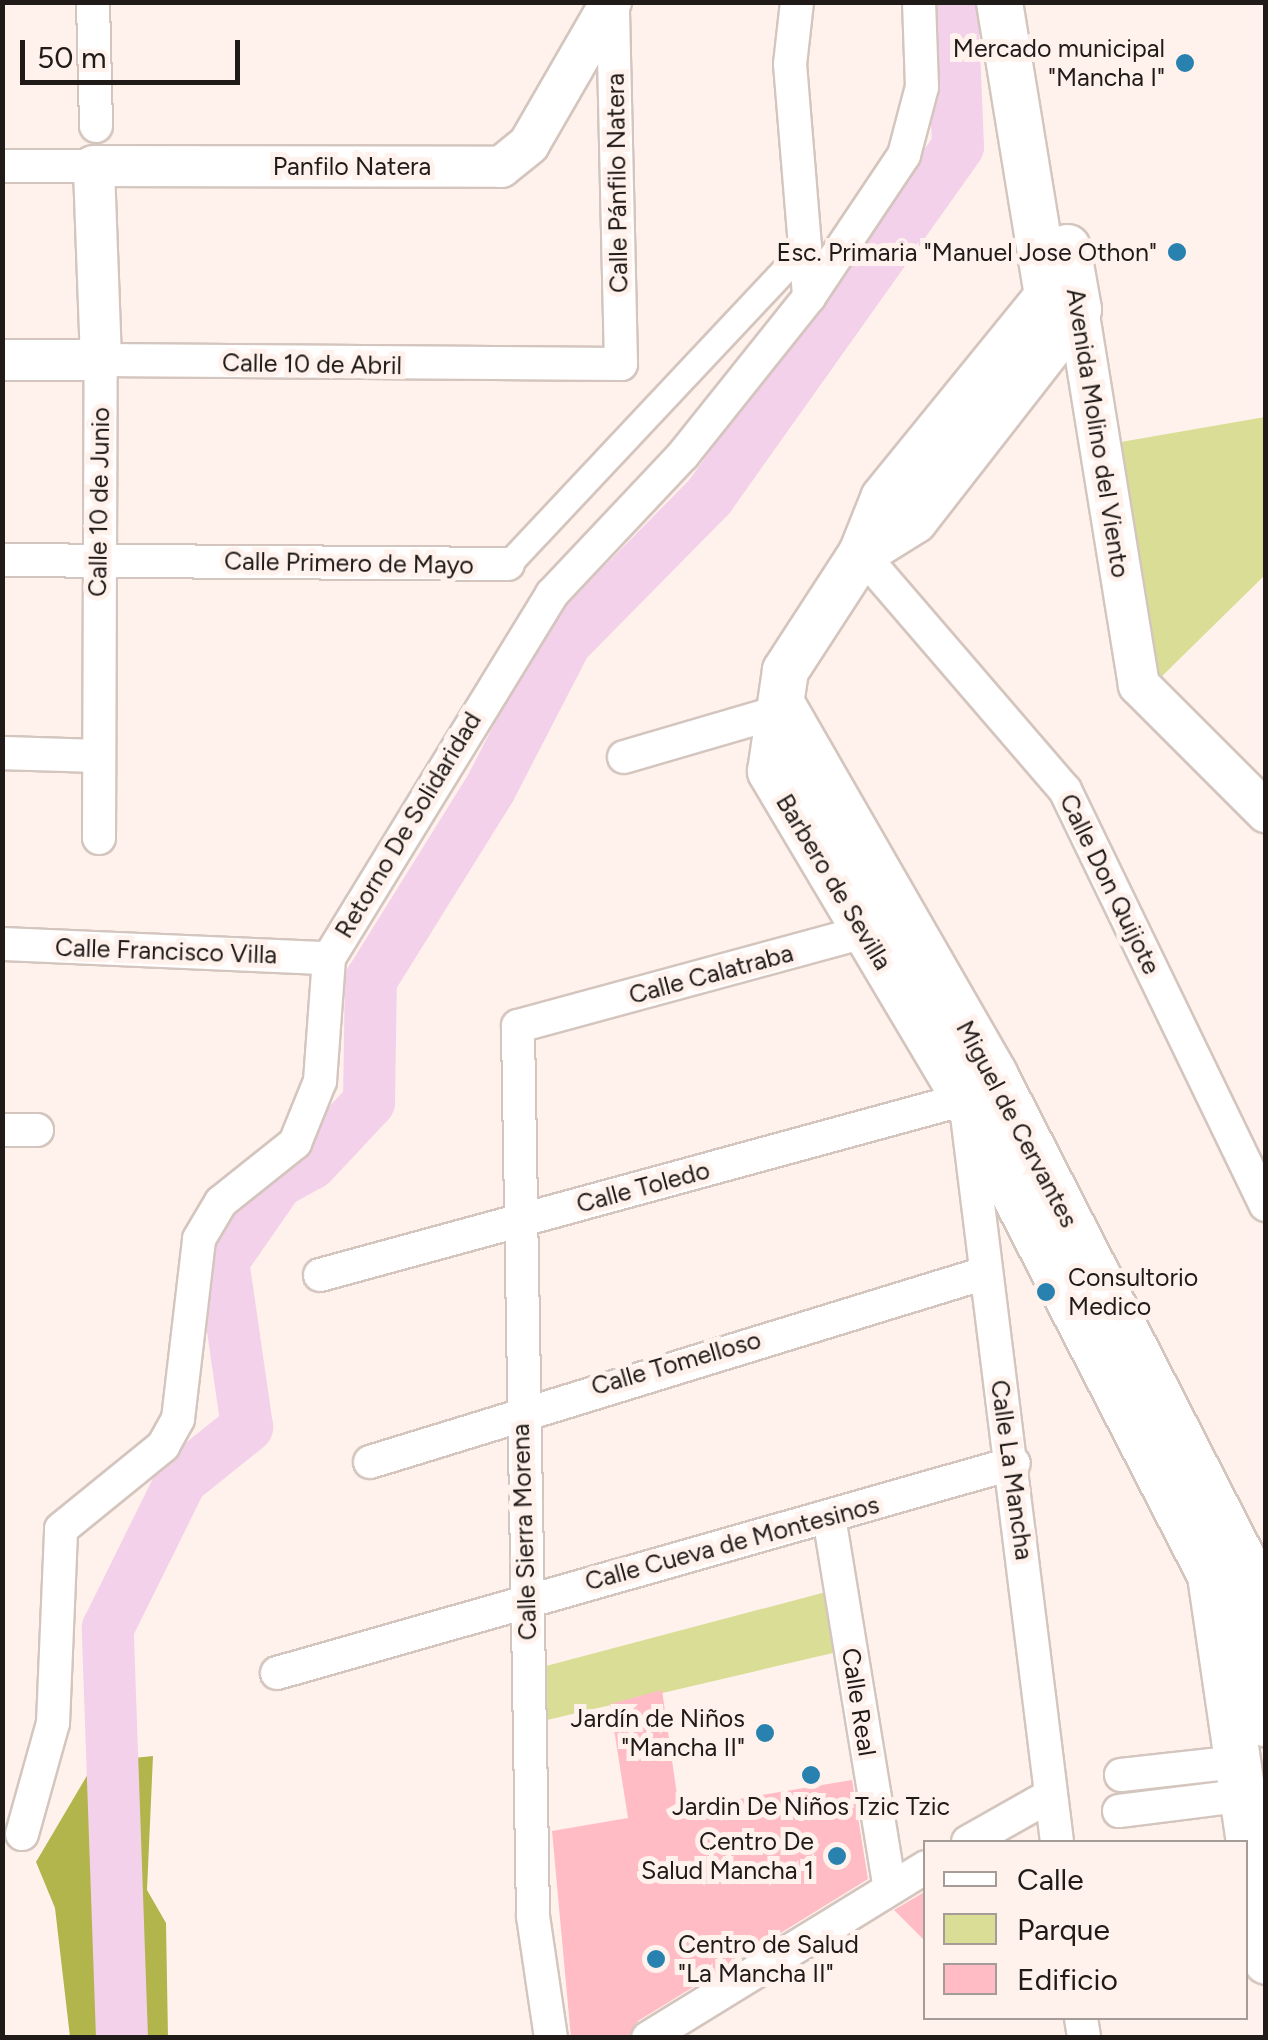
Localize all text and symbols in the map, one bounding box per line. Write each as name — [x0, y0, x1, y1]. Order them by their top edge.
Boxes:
scale bar — [25, 20, 245, 82]
place label: Mercado municipal "Mancha I" — [953, 34, 1165, 93]
text: 50 m — [37, 39, 106, 76]
marker: Mercado municipal "Mancha I" — [1174, 52, 1196, 74]
street label: Calle Pánfilo Natera — [600, 73, 634, 293]
street label: Panfilo Natera — [273, 151, 431, 181]
place label: Esc. Primaria "Manuel Jose Othon" — [777, 237, 1157, 267]
marker: Esc. Primaria "Manuel Jose Othon" — [1166, 241, 1188, 263]
street label: Avenida Molino del Viento — [1060, 286, 1136, 580]
street label: Calle 10 de Abril — [222, 347, 402, 381]
street label: Calle 10 de Junio — [82, 407, 116, 597]
street label: Calle Primero de Mayo — [224, 546, 474, 580]
street label: Retorno De Solidaridad — [329, 707, 487, 943]
street label: Barbero de Sevilla — [770, 789, 898, 975]
street label: Calle Don Quijote — [1053, 789, 1167, 979]
street label: Calle Francisco Villa — [54, 932, 278, 970]
street label: Calle Calatraba — [626, 938, 796, 1010]
street label: Miguel de Cervantes — [950, 1016, 1084, 1232]
street label: Calle Toledo — [573, 1155, 713, 1219]
place label: Consultorio Medico — [1068, 1263, 1198, 1322]
marker: Consultorio Medico — [1033, 1279, 1059, 1305]
street label: Calle Tomelloso — [588, 1324, 764, 1402]
street label: Calle La Mancha — [985, 1378, 1039, 1562]
street label: Calle Sierra Morena — [505, 1423, 543, 1641]
street label: Calle Cueva de Montesinos — [582, 1489, 882, 1597]
street label: Calle Real — [836, 1646, 882, 1758]
place label: Jardín de Niños "Mancha II" — [571, 1704, 745, 1763]
marker: Jardín de Niños "Mancha II" — [754, 1722, 776, 1744]
marker: Jardin De Niños Tzic Tzic — [800, 1764, 822, 1786]
place label: Jardin De Niños Tzic Tzic — [672, 1791, 950, 1821]
place label: Centro De Salud Mancha 1 — [641, 1827, 814, 1886]
legend — [923, 1840, 1248, 2020]
marker: Centro De Salud Mancha 1 — [824, 1843, 850, 1869]
text: Calle — [1017, 1861, 1084, 1898]
text: Parque — [1017, 1911, 1110, 1948]
place label: Centro de Salud "La Mancha II" — [678, 1930, 859, 1989]
marker: Centro de Salud "La Mancha II" — [643, 1946, 669, 1972]
text: Edificio — [1017, 1961, 1118, 1998]

